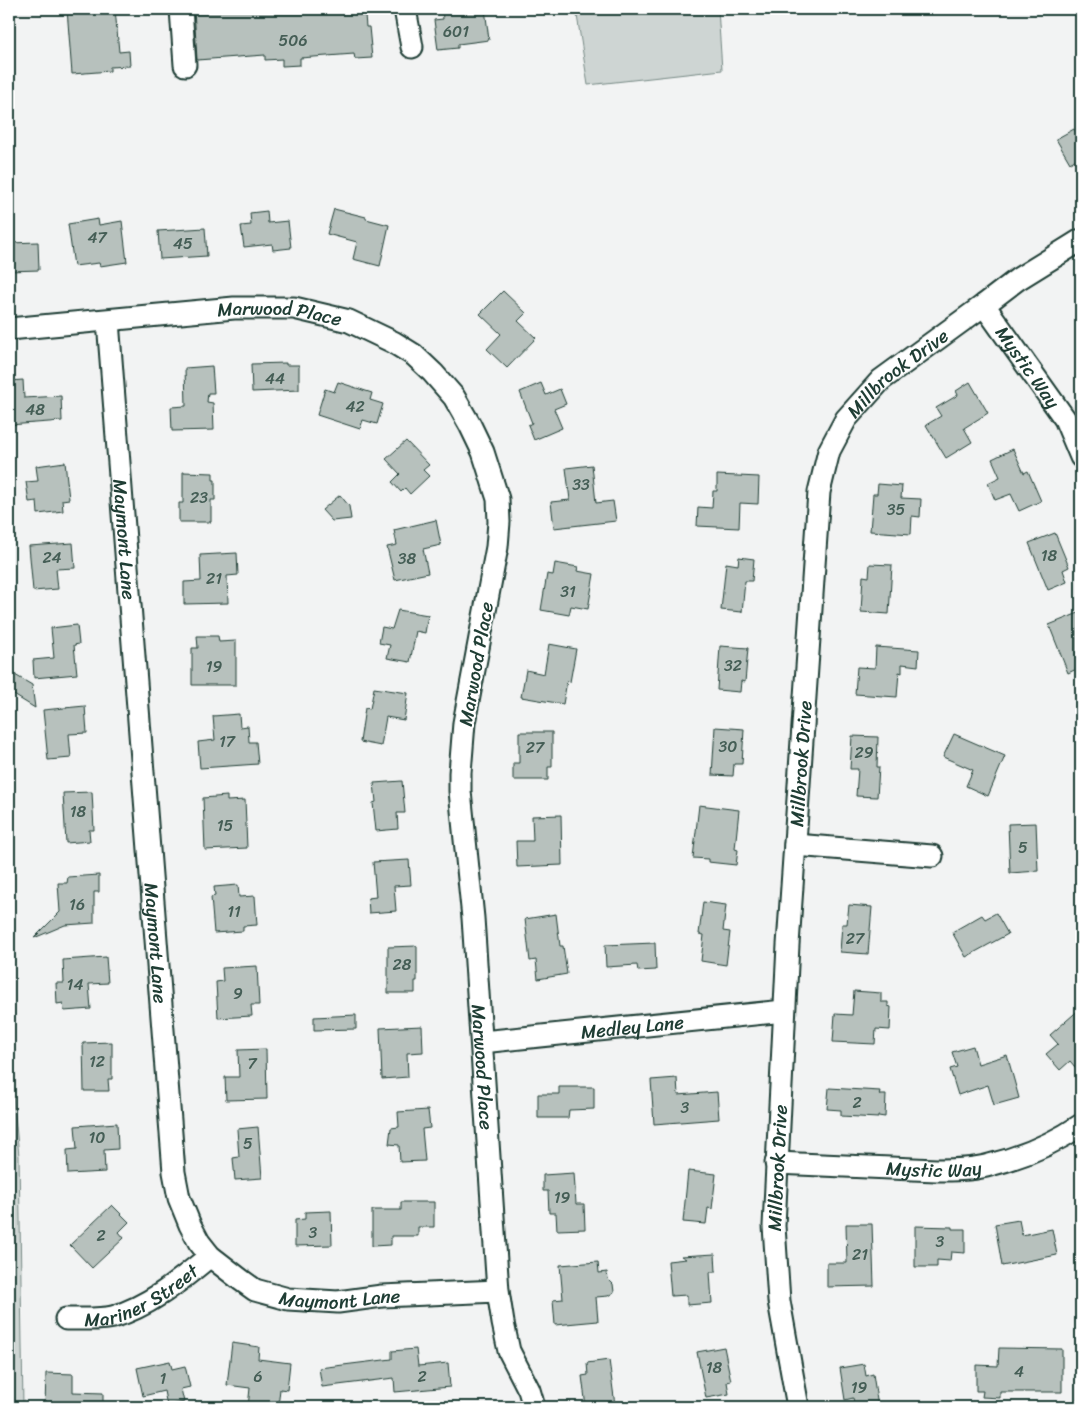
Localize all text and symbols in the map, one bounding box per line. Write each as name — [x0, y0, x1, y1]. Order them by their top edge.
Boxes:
house number: 601 — [443, 17, 469, 46]
house number: 506 — [279, 26, 307, 55]
house number: 47 — [87, 223, 107, 252]
house number: 45 — [173, 229, 193, 258]
street label: Marwood Place — [216, 292, 346, 335]
street label: Mystic Way — [987, 318, 1069, 416]
street label: Millbrook Drive — [838, 319, 956, 426]
house number: 44 — [265, 364, 285, 393]
house number: 42 — [345, 392, 365, 421]
house number: 48 — [25, 395, 45, 424]
house number: 33 — [572, 470, 590, 499]
street label: Maymont Lane — [104, 478, 146, 601]
house number: 23 — [190, 483, 208, 512]
house number: 35 — [887, 495, 906, 524]
house number: 18 — [1041, 541, 1058, 570]
house number: 24 — [42, 543, 62, 572]
house number: 38 — [398, 544, 417, 573]
house number: 21 — [206, 564, 222, 593]
house number: 31 — [560, 577, 576, 606]
street label: Marwood Place — [449, 599, 503, 729]
house number: 32 — [724, 651, 742, 680]
house number: 19 — [206, 652, 223, 681]
street label: Millbrook Drive — [780, 699, 821, 828]
house number: 17 — [219, 727, 236, 756]
house number: 30 — [719, 732, 737, 761]
house number: 27 — [526, 733, 545, 762]
house number: 29 — [854, 738, 874, 767]
house number: 18 — [70, 797, 87, 826]
house number: 15 — [217, 811, 234, 840]
house number: 5 — [1018, 833, 1028, 862]
street label: Maymont Lane — [135, 881, 177, 1005]
house number: 16 — [69, 890, 85, 919]
house number: 11 — [227, 897, 241, 926]
house number: 27 — [846, 924, 865, 953]
house number: 28 — [393, 950, 412, 979]
house number: 14 — [67, 970, 83, 999]
house number: 9 — [233, 979, 243, 1008]
street label: Marwood Place — [462, 1003, 504, 1131]
street label: Medley Lane — [579, 1005, 686, 1048]
house number: 12 — [89, 1047, 105, 1076]
house number: 7 — [247, 1049, 257, 1078]
house number: 2 — [852, 1088, 862, 1117]
house number: 3 — [681, 1093, 690, 1122]
street label: Millbrook Drive — [757, 1104, 797, 1232]
house number: 10 — [89, 1123, 105, 1152]
house number: 5 — [243, 1129, 253, 1158]
street label: Mystic Way — [885, 1151, 984, 1187]
house number: 19 — [554, 1183, 571, 1212]
house number: 3 — [309, 1218, 318, 1247]
house number: 2 — [96, 1221, 106, 1250]
house number: 3 — [936, 1227, 945, 1256]
house number: 21 — [852, 1240, 868, 1269]
street label: Mariner Street — [84, 1254, 207, 1336]
street label: Maymont Lane — [276, 1279, 401, 1319]
house number: 18 — [706, 1353, 723, 1382]
house number: 4 — [1014, 1357, 1024, 1386]
house number: 6 — [253, 1362, 263, 1391]
house number: 2 — [417, 1362, 427, 1391]
house number: 1 — [160, 1364, 167, 1393]
house number: 19 — [851, 1373, 868, 1402]

